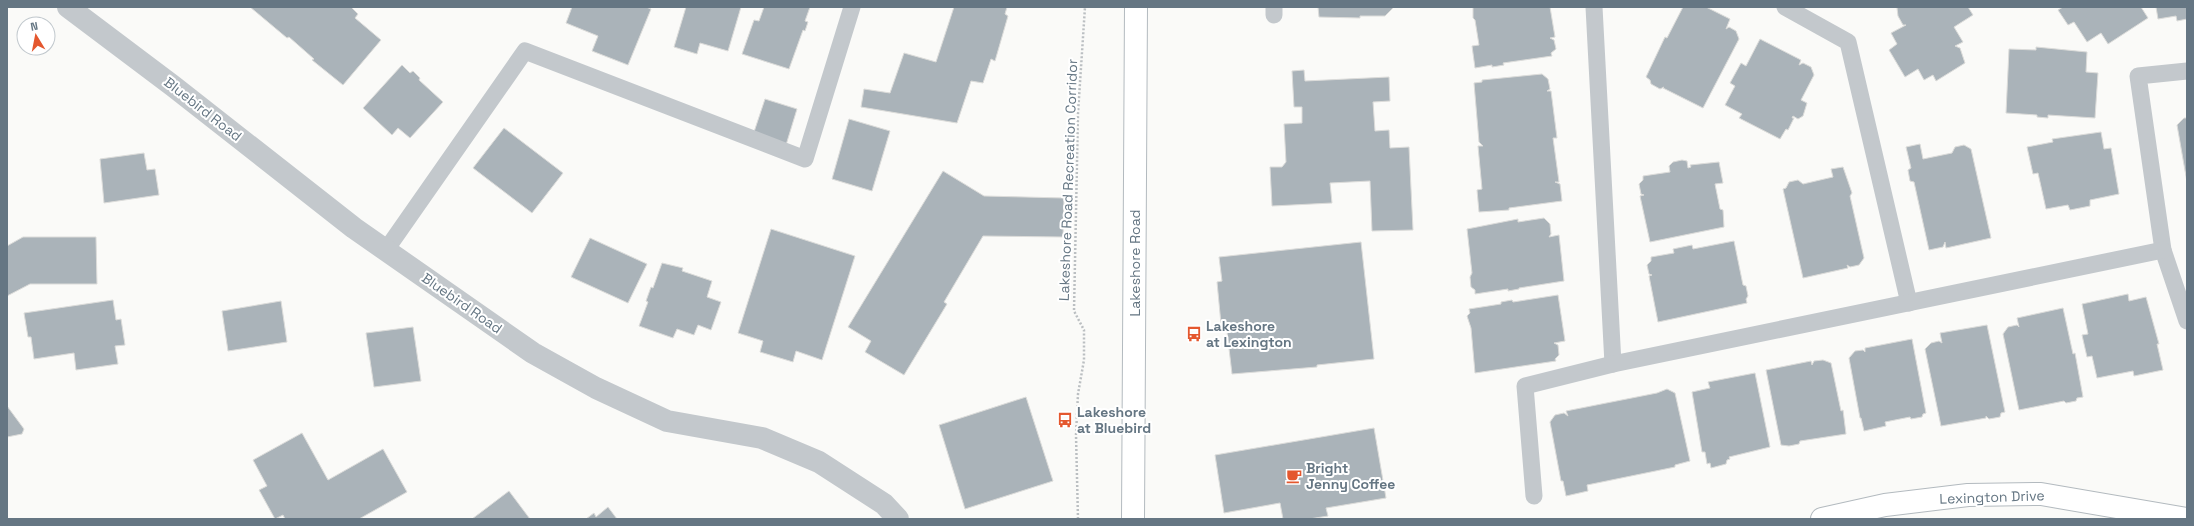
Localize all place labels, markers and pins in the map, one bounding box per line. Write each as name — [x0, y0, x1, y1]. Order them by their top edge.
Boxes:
place label: Lakeshore at Lexington — [1206, 317, 1292, 351]
bus stop icon: Lakeshore at Lexington — [1185, 325, 1203, 343]
place label: Lakeshore at Bluebird — [1077, 403, 1151, 437]
bus stop icon: Lakeshore at Bluebird — [1056, 411, 1074, 429]
place label: Bright Jenny Coffee — [1306, 459, 1395, 493]
cafe icon: Bright Jenny Coffee — [1285, 467, 1303, 485]

